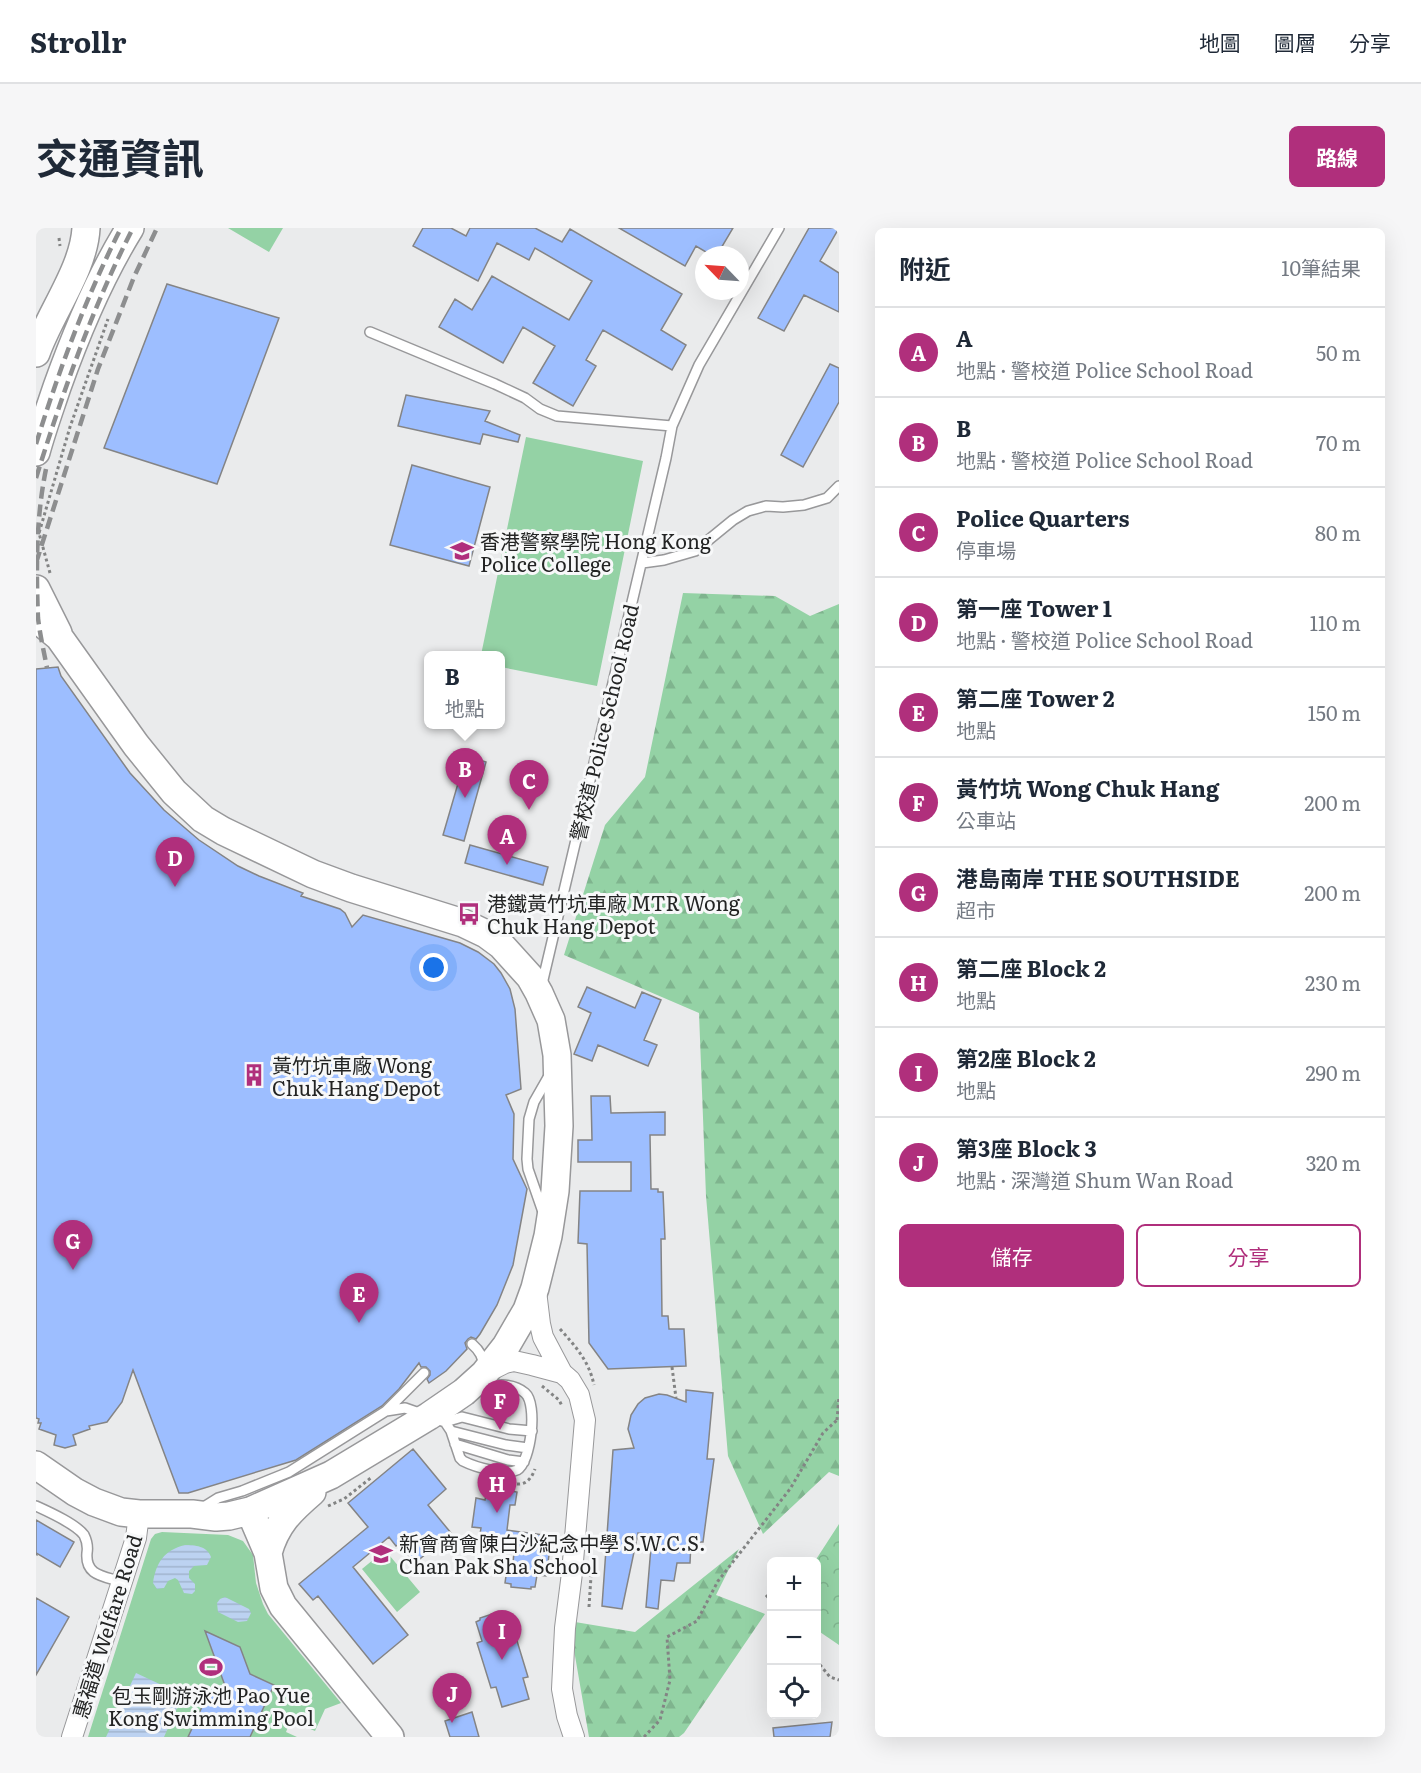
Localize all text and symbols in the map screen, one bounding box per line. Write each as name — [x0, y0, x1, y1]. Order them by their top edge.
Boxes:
text: Strollr — [30, 20, 126, 62]
text: 地圖 — [1199, 26, 1241, 57]
text: 圖層 — [1274, 26, 1316, 57]
text: 分享 — [1349, 26, 1391, 57]
text: 交通資訊 — [36, 125, 204, 187]
button: 路線 — [1289, 126, 1385, 187]
north arrow — [695, 246, 749, 300]
text: 附近 — [899, 248, 951, 287]
text: 10筆結果 — [1281, 252, 1361, 282]
text: A — [956, 321, 973, 354]
text: A — [911, 337, 926, 367]
text: 50 m — [1316, 337, 1361, 367]
text: 地點 · 警校道 Police School Road — [956, 354, 1253, 384]
text: B — [956, 411, 971, 444]
text: B — [912, 427, 925, 457]
text: 70 m — [1316, 427, 1361, 457]
text: 地點 · 警校道 Police School Road — [956, 444, 1253, 474]
text: Police Quarters — [956, 501, 1130, 534]
text: C — [911, 517, 926, 547]
text: 80 m — [1315, 517, 1361, 547]
place label: 香港警察學院 Hong Kong Police College — [480, 525, 712, 578]
text: 停車場 — [956, 534, 1016, 564]
school or university icon: 香港警察學院 Hong Kong Police College — [449, 538, 475, 564]
text: 第一座 Tower 1 — [956, 591, 1112, 624]
street label: 警校道 Police School Road — [561, 601, 645, 843]
text: D — [911, 607, 926, 637]
text: 110 m — [1310, 607, 1361, 637]
text: 地點 · 警校道 Police School Road — [956, 624, 1253, 654]
popup — [424, 651, 505, 729]
text: B — [445, 659, 460, 692]
text: 第二座 Tower 2 — [956, 681, 1115, 714]
text: 地點 — [445, 692, 485, 722]
text: E — [912, 697, 925, 727]
text: 150 m — [1308, 697, 1361, 727]
text: 地點 — [956, 714, 996, 744]
pin: B — [446, 748, 484, 798]
pin: C — [510, 760, 548, 810]
text: 黃竹坑 Wong Chuk Hang — [956, 771, 1219, 804]
text: F — [912, 787, 925, 817]
text: 200 m — [1304, 787, 1361, 817]
text: 公車站 — [956, 804, 1016, 834]
pin: A — [488, 816, 526, 865]
pin: D — [156, 838, 194, 887]
text: 港島南岸 THE SOUTHSIDE — [956, 861, 1240, 894]
text: G — [911, 877, 926, 907]
text: 200 m — [1304, 877, 1361, 907]
place label: 港鐵黃竹坑車廠 MTR Wong Chuk Hang Depot — [487, 887, 741, 940]
text: 超市 — [956, 894, 996, 924]
bus stop icon: 港鐵黃竹坑車廠 MTR Wong Chuk Hang Depot — [456, 901, 482, 927]
text: 第二座 Block 2 — [956, 951, 1106, 984]
your location — [419, 953, 448, 982]
text: H — [910, 967, 927, 997]
text: 230 m — [1305, 967, 1361, 997]
text: 地點 — [956, 984, 996, 1014]
text: 第2座 Block 2 — [956, 1041, 1096, 1074]
place label: 黃竹坑車廠 Wong Chuk Hang Depot — [272, 1049, 440, 1102]
text: I — [914, 1057, 923, 1087]
text: 290 m — [1305, 1057, 1361, 1087]
building icon: 黃竹坑車廠 Wong Chuk Hang Depot — [241, 1062, 267, 1088]
text: 地點 — [956, 1074, 996, 1104]
text: 第3座 Block 3 — [956, 1131, 1097, 1164]
text: J — [913, 1147, 924, 1177]
text: 320 m — [1306, 1147, 1361, 1177]
text: 地點 · 深灣道 Shum Wan Road — [956, 1164, 1233, 1194]
pin: G — [54, 1220, 93, 1270]
button: 儲存 — [899, 1224, 1124, 1287]
button: 分享 — [1136, 1224, 1361, 1287]
pin: E — [340, 1274, 378, 1323]
pin: F — [480, 1380, 520, 1430]
pin: H — [478, 1464, 516, 1513]
place label: 新會商會陳白沙紀念中學 S.W.C.S. Chan Pak Sha School — [399, 1527, 706, 1580]
street label: 惠福道 Welfare Road — [64, 1530, 148, 1722]
school or university icon: 新會商會陳白沙紀念中學 S.W.C.S. Chan Pak Sha School — [368, 1541, 394, 1567]
map controls — [767, 1557, 821, 1719]
button: + — [767, 1557, 821, 1611]
pin: I — [482, 1610, 522, 1660]
button: − — [767, 1611, 821, 1665]
sports icon: 包玉剛游泳池 Pao Yue Kong Swimming Pool — [198, 1654, 224, 1680]
button: locate — [767, 1665, 821, 1719]
pin: J — [432, 1674, 472, 1723]
place label: 包玉剛游泳池 Pao Yue Kong Swimming Pool — [108, 1679, 314, 1732]

